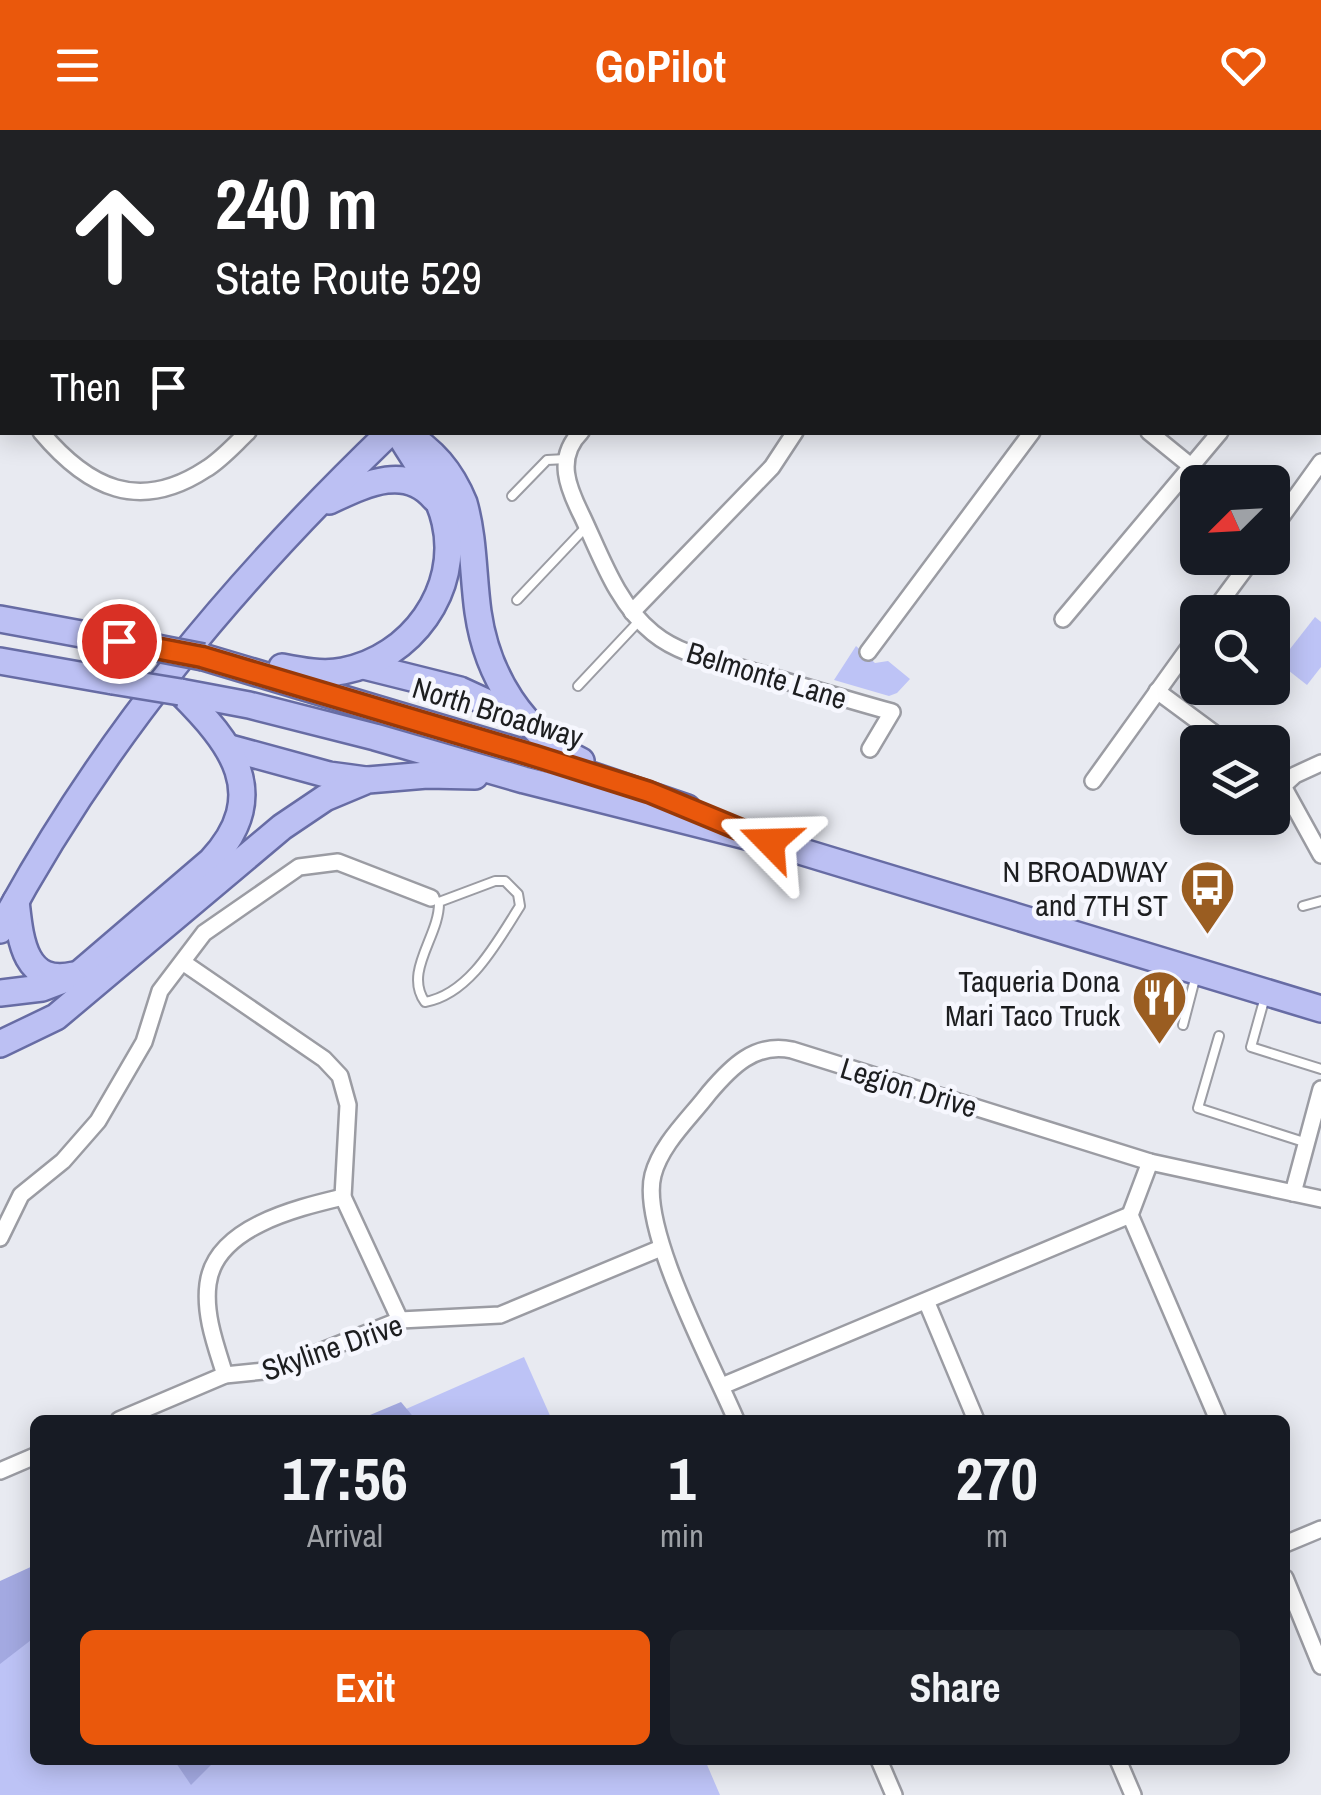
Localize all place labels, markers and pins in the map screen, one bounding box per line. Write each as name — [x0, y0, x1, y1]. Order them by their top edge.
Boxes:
pin — [77, 599, 162, 684]
place label: N BROADWAY and 7TH ST — [1003, 851, 1169, 925]
bus stop icon: N BROADWAY and 7TH ST — [1177, 858, 1237, 937]
place label: Taqueria Dona Mari Taco Truck — [945, 961, 1121, 1035]
restaurant icon: Taqueria Dona Mari Taco Truck — [1129, 968, 1189, 1047]

